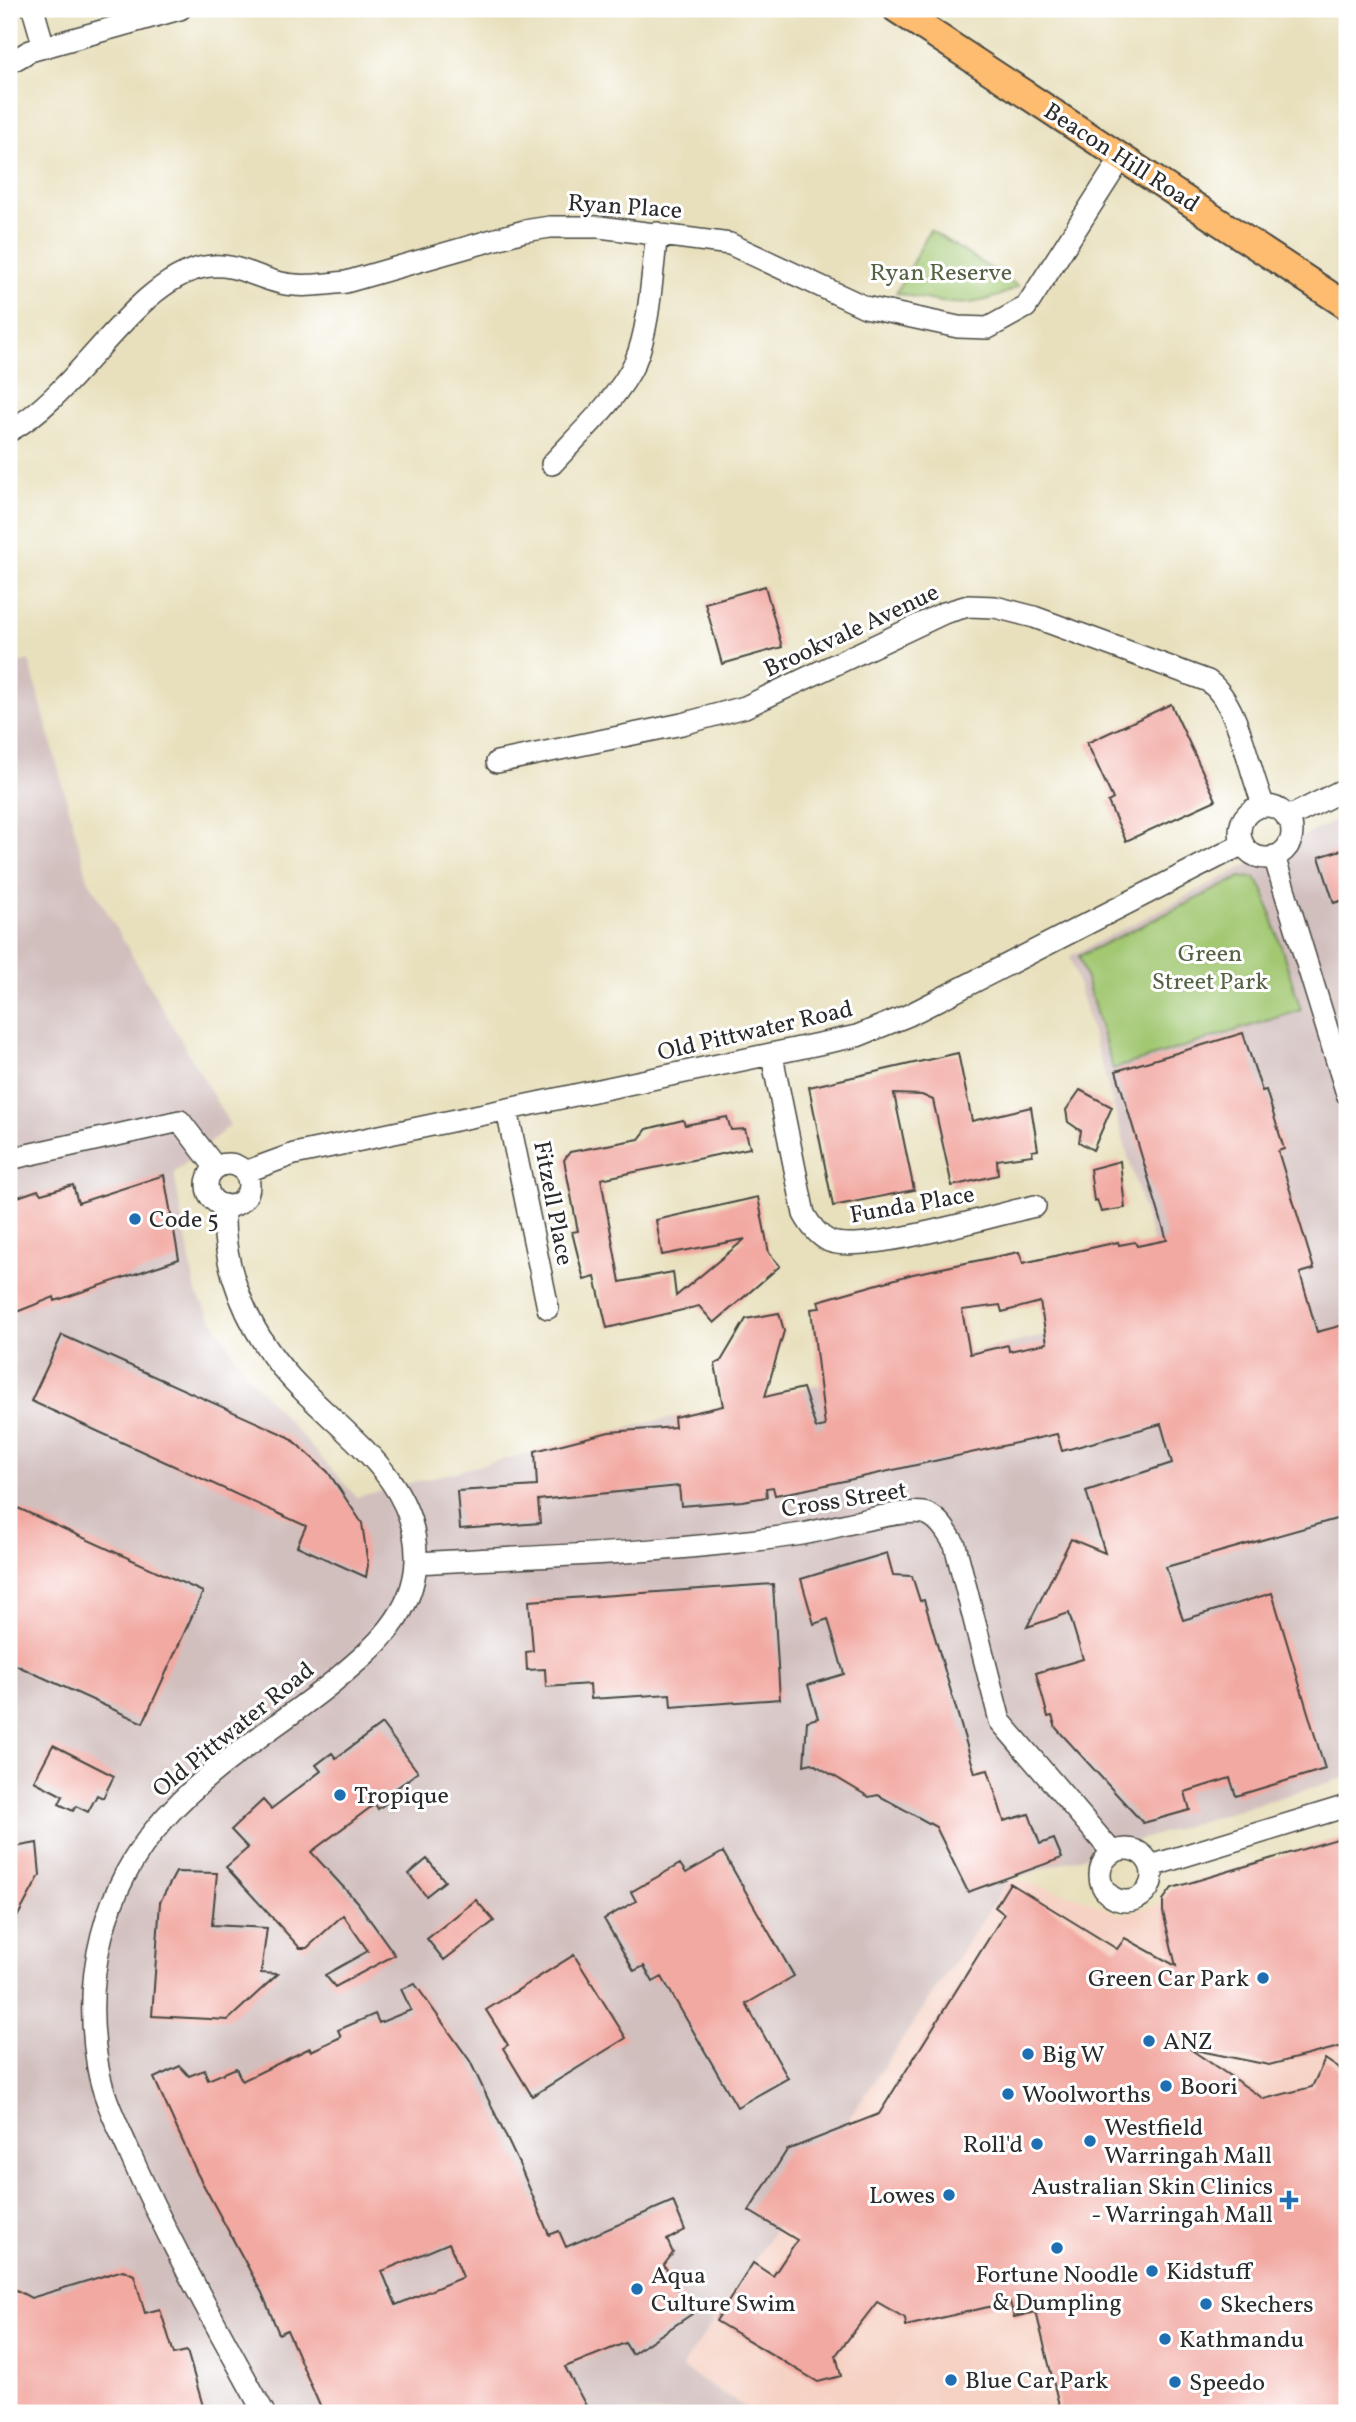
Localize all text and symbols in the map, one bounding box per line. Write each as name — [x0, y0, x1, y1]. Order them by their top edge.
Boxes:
street label: Beacon Hill Road — [1036, 96, 1205, 222]
street label: Ryan Place — [566, 187, 683, 229]
park label: Ryan Reserve — [870, 257, 1012, 291]
street label: Brookvale Avenue — [759, 576, 945, 687]
park label: Green Street Park — [1152, 938, 1268, 1000]
street label: Old Pittwater Road — [654, 993, 857, 1071]
street label: Fitzell Place — [523, 1138, 581, 1269]
street label: Funda Place — [847, 1178, 977, 1234]
place label: Code 5 — [149, 1204, 219, 1238]
marker: Code 5 — [127, 1211, 143, 1227]
street label: Cross Street — [779, 1474, 910, 1528]
street label: Old Pittwater Road — [146, 1655, 323, 1807]
place label: Tropique — [354, 1780, 449, 1814]
marker: Tropique — [332, 1787, 348, 1803]
place label: Green Car Park — [1088, 1963, 1249, 1997]
marker: Green Car Park — [1255, 1970, 1271, 1986]
place label: ANZ — [1163, 2026, 1213, 2060]
marker: ANZ — [1141, 2033, 1157, 2049]
place label: Big W — [1042, 2039, 1105, 2073]
marker: Big W — [1020, 2046, 1036, 2062]
place label: Boori — [1180, 2071, 1238, 2105]
marker: Boori — [1158, 2078, 1174, 2094]
place label: Woolworths — [1022, 2079, 1151, 2113]
marker: Woolworths — [1000, 2086, 1016, 2102]
place label: Westfield Warringah Mall — [1104, 2112, 1272, 2174]
place label: Roll'd — [963, 2129, 1023, 2163]
marker: Westfield Warringah Mall — [1082, 2133, 1098, 2149]
marker: Roll'd — [1029, 2136, 1045, 2152]
place label: Australian Skin Clinics - Warringah Mall — [1032, 2171, 1273, 2233]
place label: Lowes — [869, 2180, 935, 2214]
marker: Lowes — [941, 2187, 957, 2203]
marker: Australian Skin Clinics - Warringah Mall — [1279, 2190, 1299, 2210]
marker: Fortune Noodle & Dumpling — [1049, 2240, 1065, 2256]
place label: Kidstuff — [1166, 2256, 1253, 2290]
place label: Fortune Noodle & Dumpling — [976, 2259, 1138, 2321]
place label: Aqua Culture Swim — [651, 2260, 796, 2322]
marker: Kidstuff — [1144, 2263, 1160, 2279]
marker: Aqua Culture Swim — [629, 2281, 645, 2297]
place label: Skechers — [1220, 2289, 1313, 2323]
marker: Skechers — [1198, 2296, 1214, 2312]
place label: Kathmandu — [1179, 2324, 1304, 2358]
marker: Kathmandu — [1157, 2331, 1173, 2347]
place label: Blue Car Park — [965, 2365, 1108, 2399]
place label: Speedo — [1189, 2367, 1265, 2401]
marker: Blue Car Park — [943, 2372, 959, 2388]
marker: Speedo — [1167, 2374, 1183, 2390]

